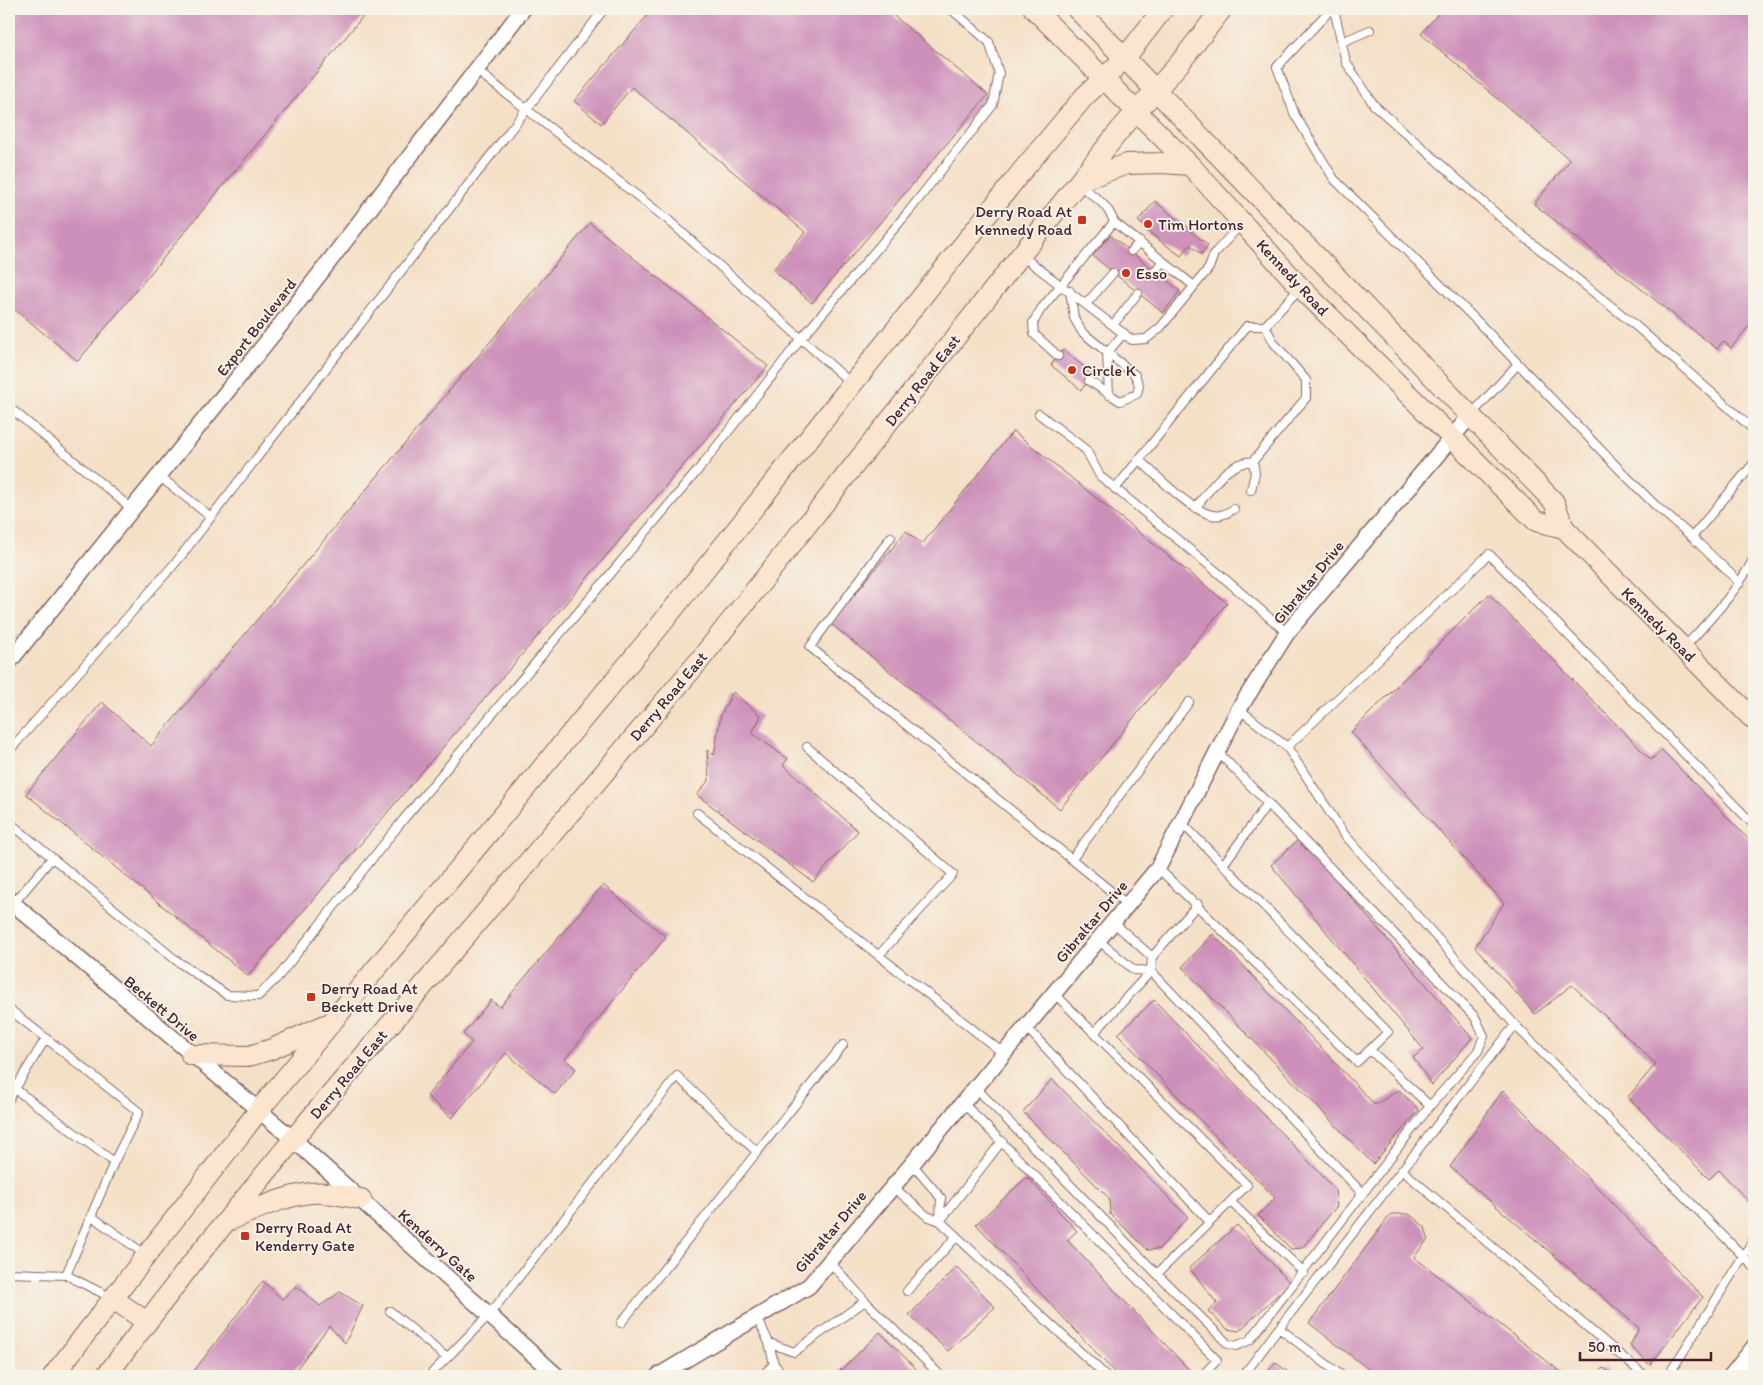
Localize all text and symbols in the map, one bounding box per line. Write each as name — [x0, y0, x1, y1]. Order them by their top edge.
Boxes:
place label: Derry Road At Kennedy Road — [975, 202, 1072, 239]
marker: Derry Road At Kennedy Road — [1076, 214, 1088, 226]
place label: Tim Hortons — [1158, 215, 1244, 234]
marker: Tim Hortons — [1142, 218, 1154, 230]
street label: Kennedy Road — [1252, 235, 1333, 320]
place label: Esso — [1136, 264, 1167, 283]
marker: Esso — [1120, 267, 1132, 279]
street label: Export Boulevard — [212, 275, 301, 380]
street label: Derry Road East — [881, 331, 964, 430]
place label: Circle K — [1082, 361, 1137, 380]
marker: Circle K — [1066, 364, 1078, 376]
street label: Gibraltar Drive — [1269, 537, 1348, 628]
street label: Kennedy Road — [1617, 583, 1700, 666]
street label: Derry Road East — [625, 648, 711, 745]
street label: Gibraltar Drive — [1051, 876, 1131, 966]
street label: Beckett Drive — [120, 971, 203, 1045]
place label: Derry Road At Beckett Drive — [321, 979, 418, 1016]
marker: Derry Road At Beckett Drive — [305, 991, 317, 1003]
street label: Derry Road East — [305, 1026, 391, 1123]
street label: Gibraltar Drive — [790, 1186, 870, 1276]
street label: Kenderry Gate — [394, 1205, 481, 1286]
place label: Derry Road At Kenderry Gate — [255, 1218, 355, 1255]
marker: Derry Road At Kenderry Gate — [239, 1230, 251, 1242]
scale bar — [1580, 1330, 1712, 1362]
text: 50 m — [1588, 1338, 1621, 1356]

